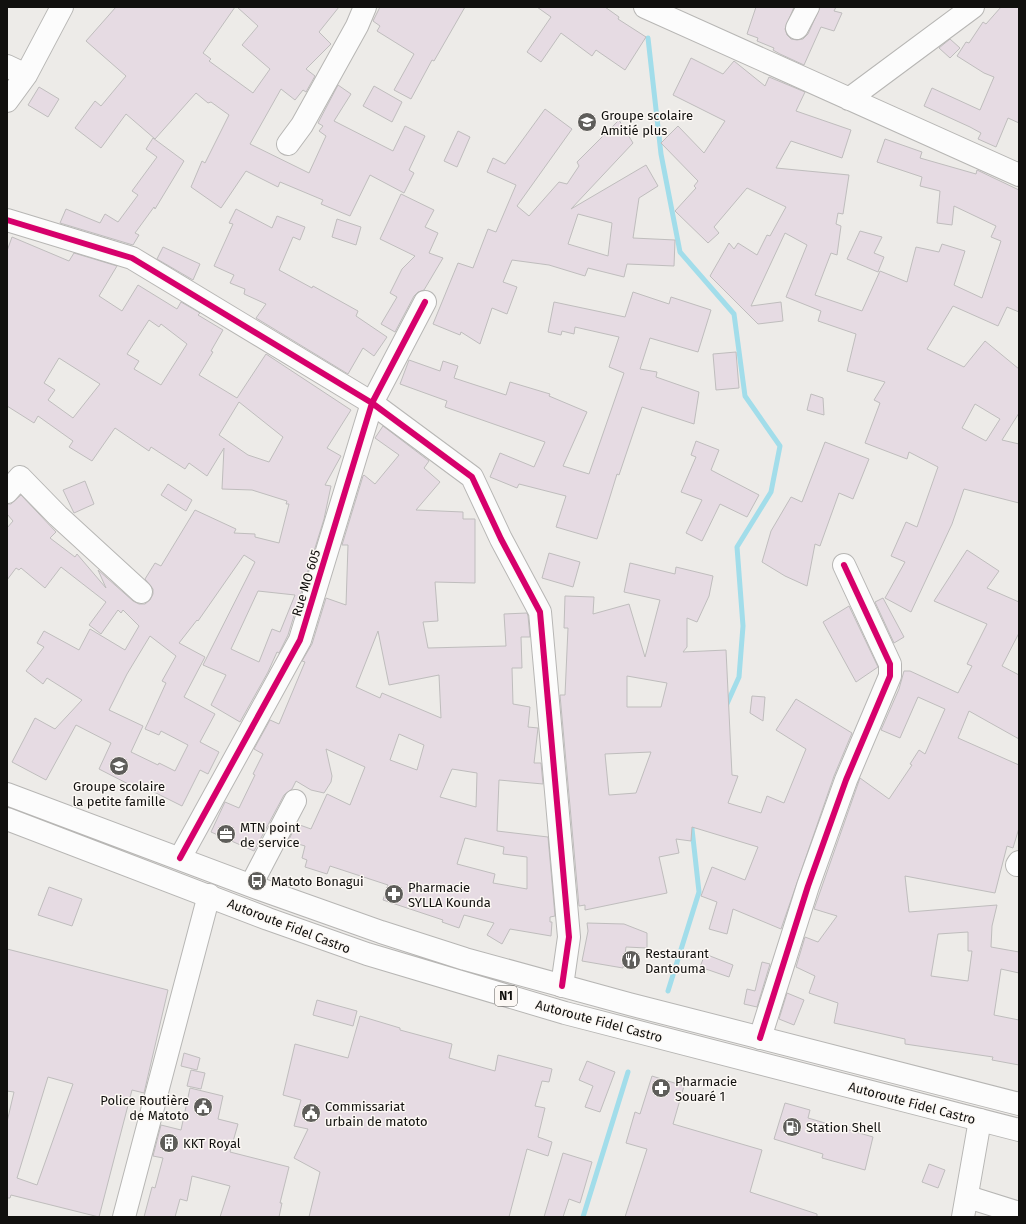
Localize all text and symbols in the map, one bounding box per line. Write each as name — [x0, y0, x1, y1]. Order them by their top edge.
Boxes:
place label: Groupe scolaire Amitié plus — [601, 108, 693, 138]
school or university icon: Groupe scolaire Amitié plus — [576, 111, 598, 133]
street label: Rue MO 605 — [289, 548, 323, 618]
school or university icon: Groupe scolaire la petite famille — [108, 755, 130, 777]
place label: Groupe scolaire la petite famille — [72, 779, 166, 809]
place label: MTN point de service — [240, 820, 301, 850]
office icon: MTN point de service — [215, 823, 237, 845]
bus stop icon: Matoto Bonagui — [246, 870, 268, 892]
place label: Matoto Bonagui — [271, 874, 364, 889]
place label: Pharmacie SYLLA Kounda — [408, 880, 491, 910]
pharmacy icon: Pharmacie SYLLA Kounda — [383, 883, 405, 905]
street label: Autoroute Fidel Castro — [225, 896, 353, 956]
place label: Restaurant Dantouma — [645, 946, 709, 976]
restaurant icon: Restaurant Dantouma — [620, 949, 642, 971]
road number: N1 — [495, 986, 517, 1006]
street label: Autoroute Fidel Castro — [534, 997, 664, 1045]
place label: Pharmacie Souaré 1 — [675, 1074, 737, 1104]
pharmacy icon: Pharmacie Souaré 1 — [650, 1077, 672, 1099]
street label: Autoroute Fidel Castro — [847, 1079, 977, 1127]
place label: Police Routière de Matoto — [100, 1093, 189, 1123]
public building icon: Police Routière de Matoto — [192, 1096, 214, 1118]
place label: Commissariat urbain de matoto — [325, 1099, 428, 1129]
public building icon: Commissariat urbain de matoto — [300, 1102, 322, 1124]
fuel station icon: Station Shell — [781, 1116, 803, 1138]
place label: Station Shell — [806, 1120, 881, 1135]
building icon: KKT Royal — [158, 1132, 180, 1154]
place label: KKT Royal — [183, 1136, 241, 1151]

